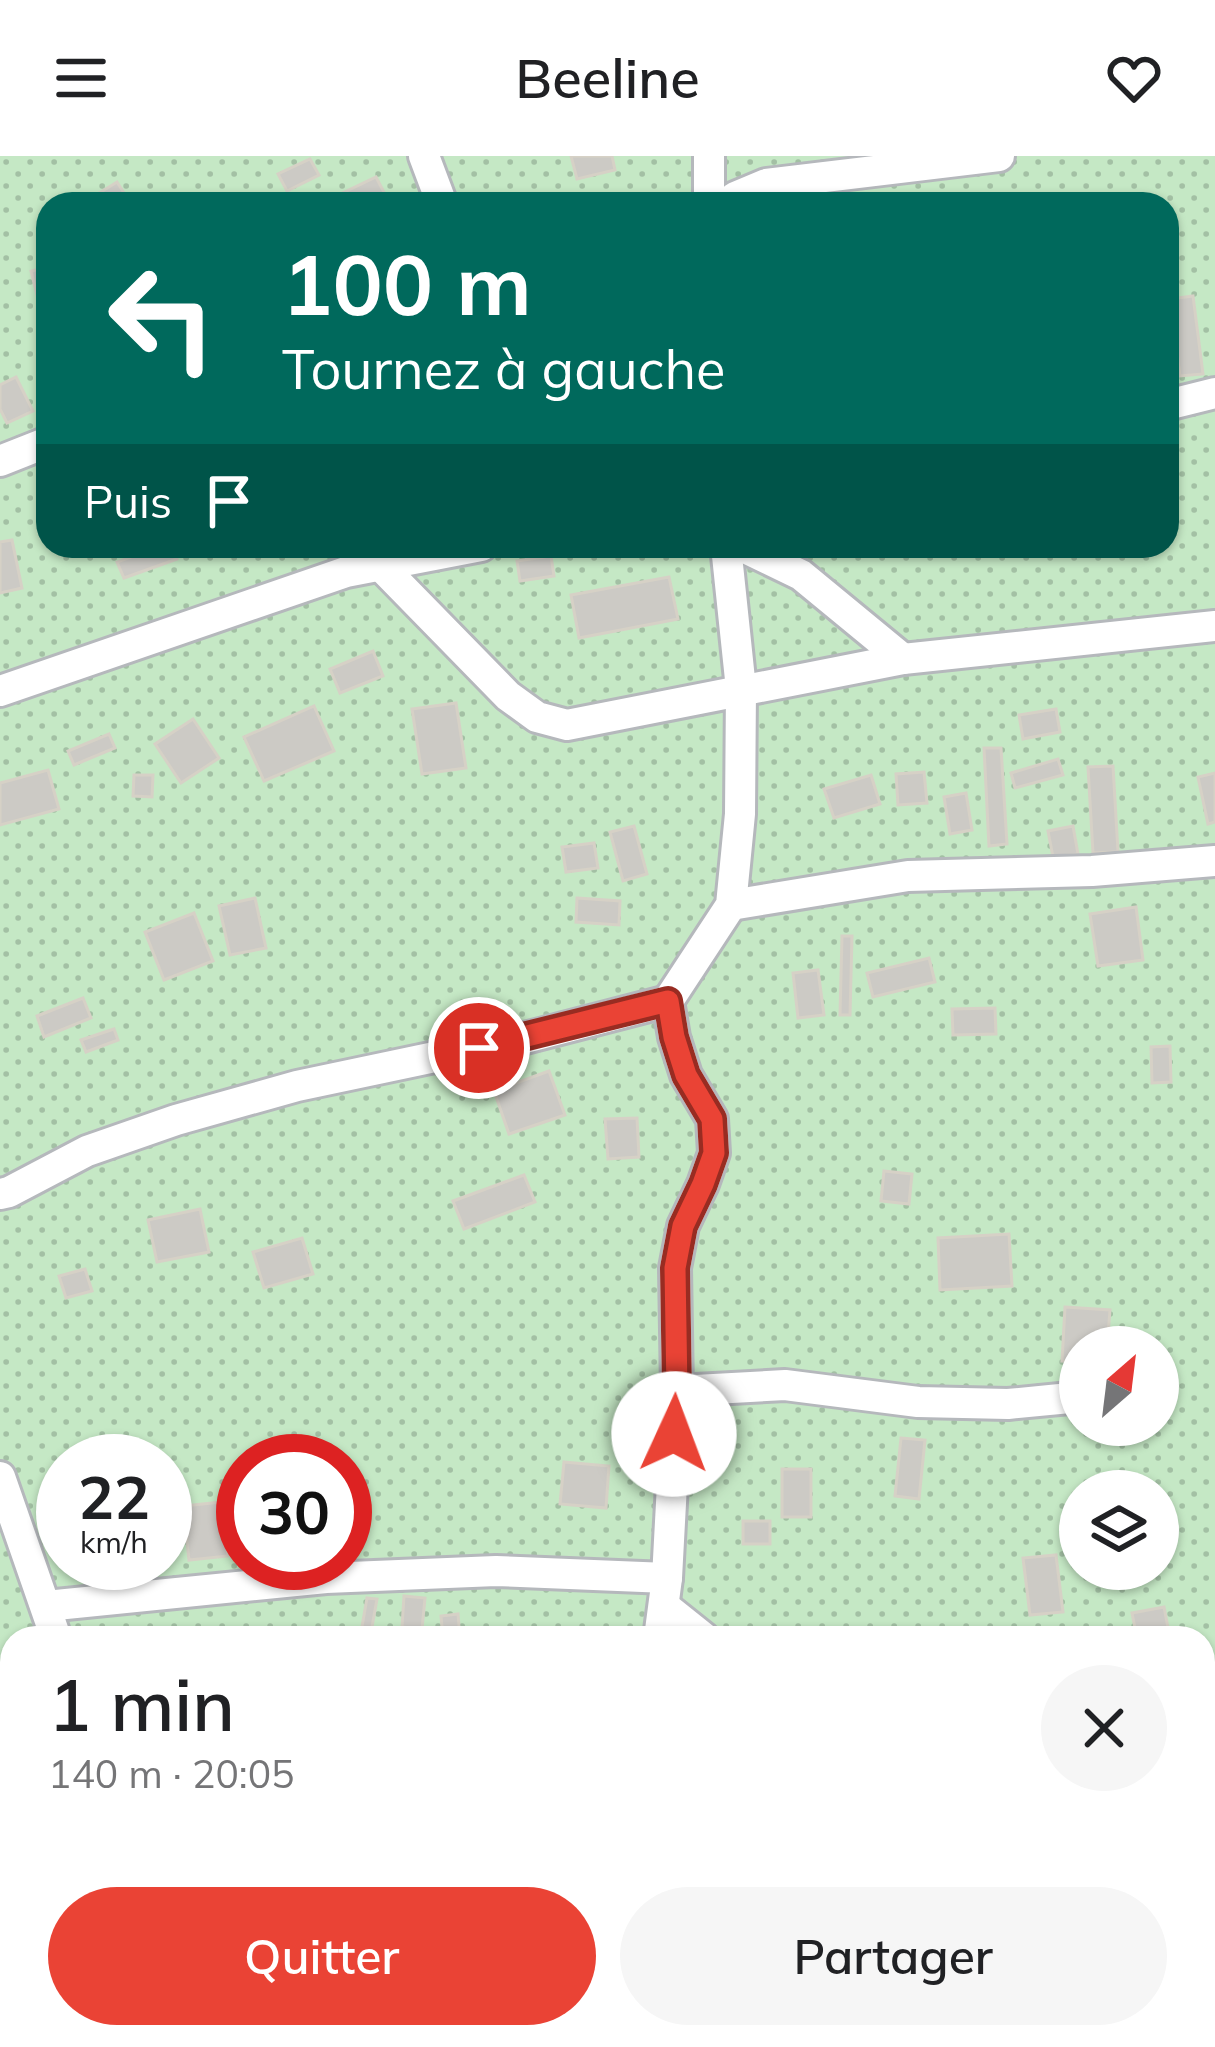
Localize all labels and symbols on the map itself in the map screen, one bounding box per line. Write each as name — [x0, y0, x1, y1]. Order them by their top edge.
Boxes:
pin — [428, 997, 530, 1099]
north arrow — [1059, 1326, 1179, 1446]
position arrow — [611, 1371, 737, 1497]
speed limit sign: 30 — [216, 1434, 372, 1590]

